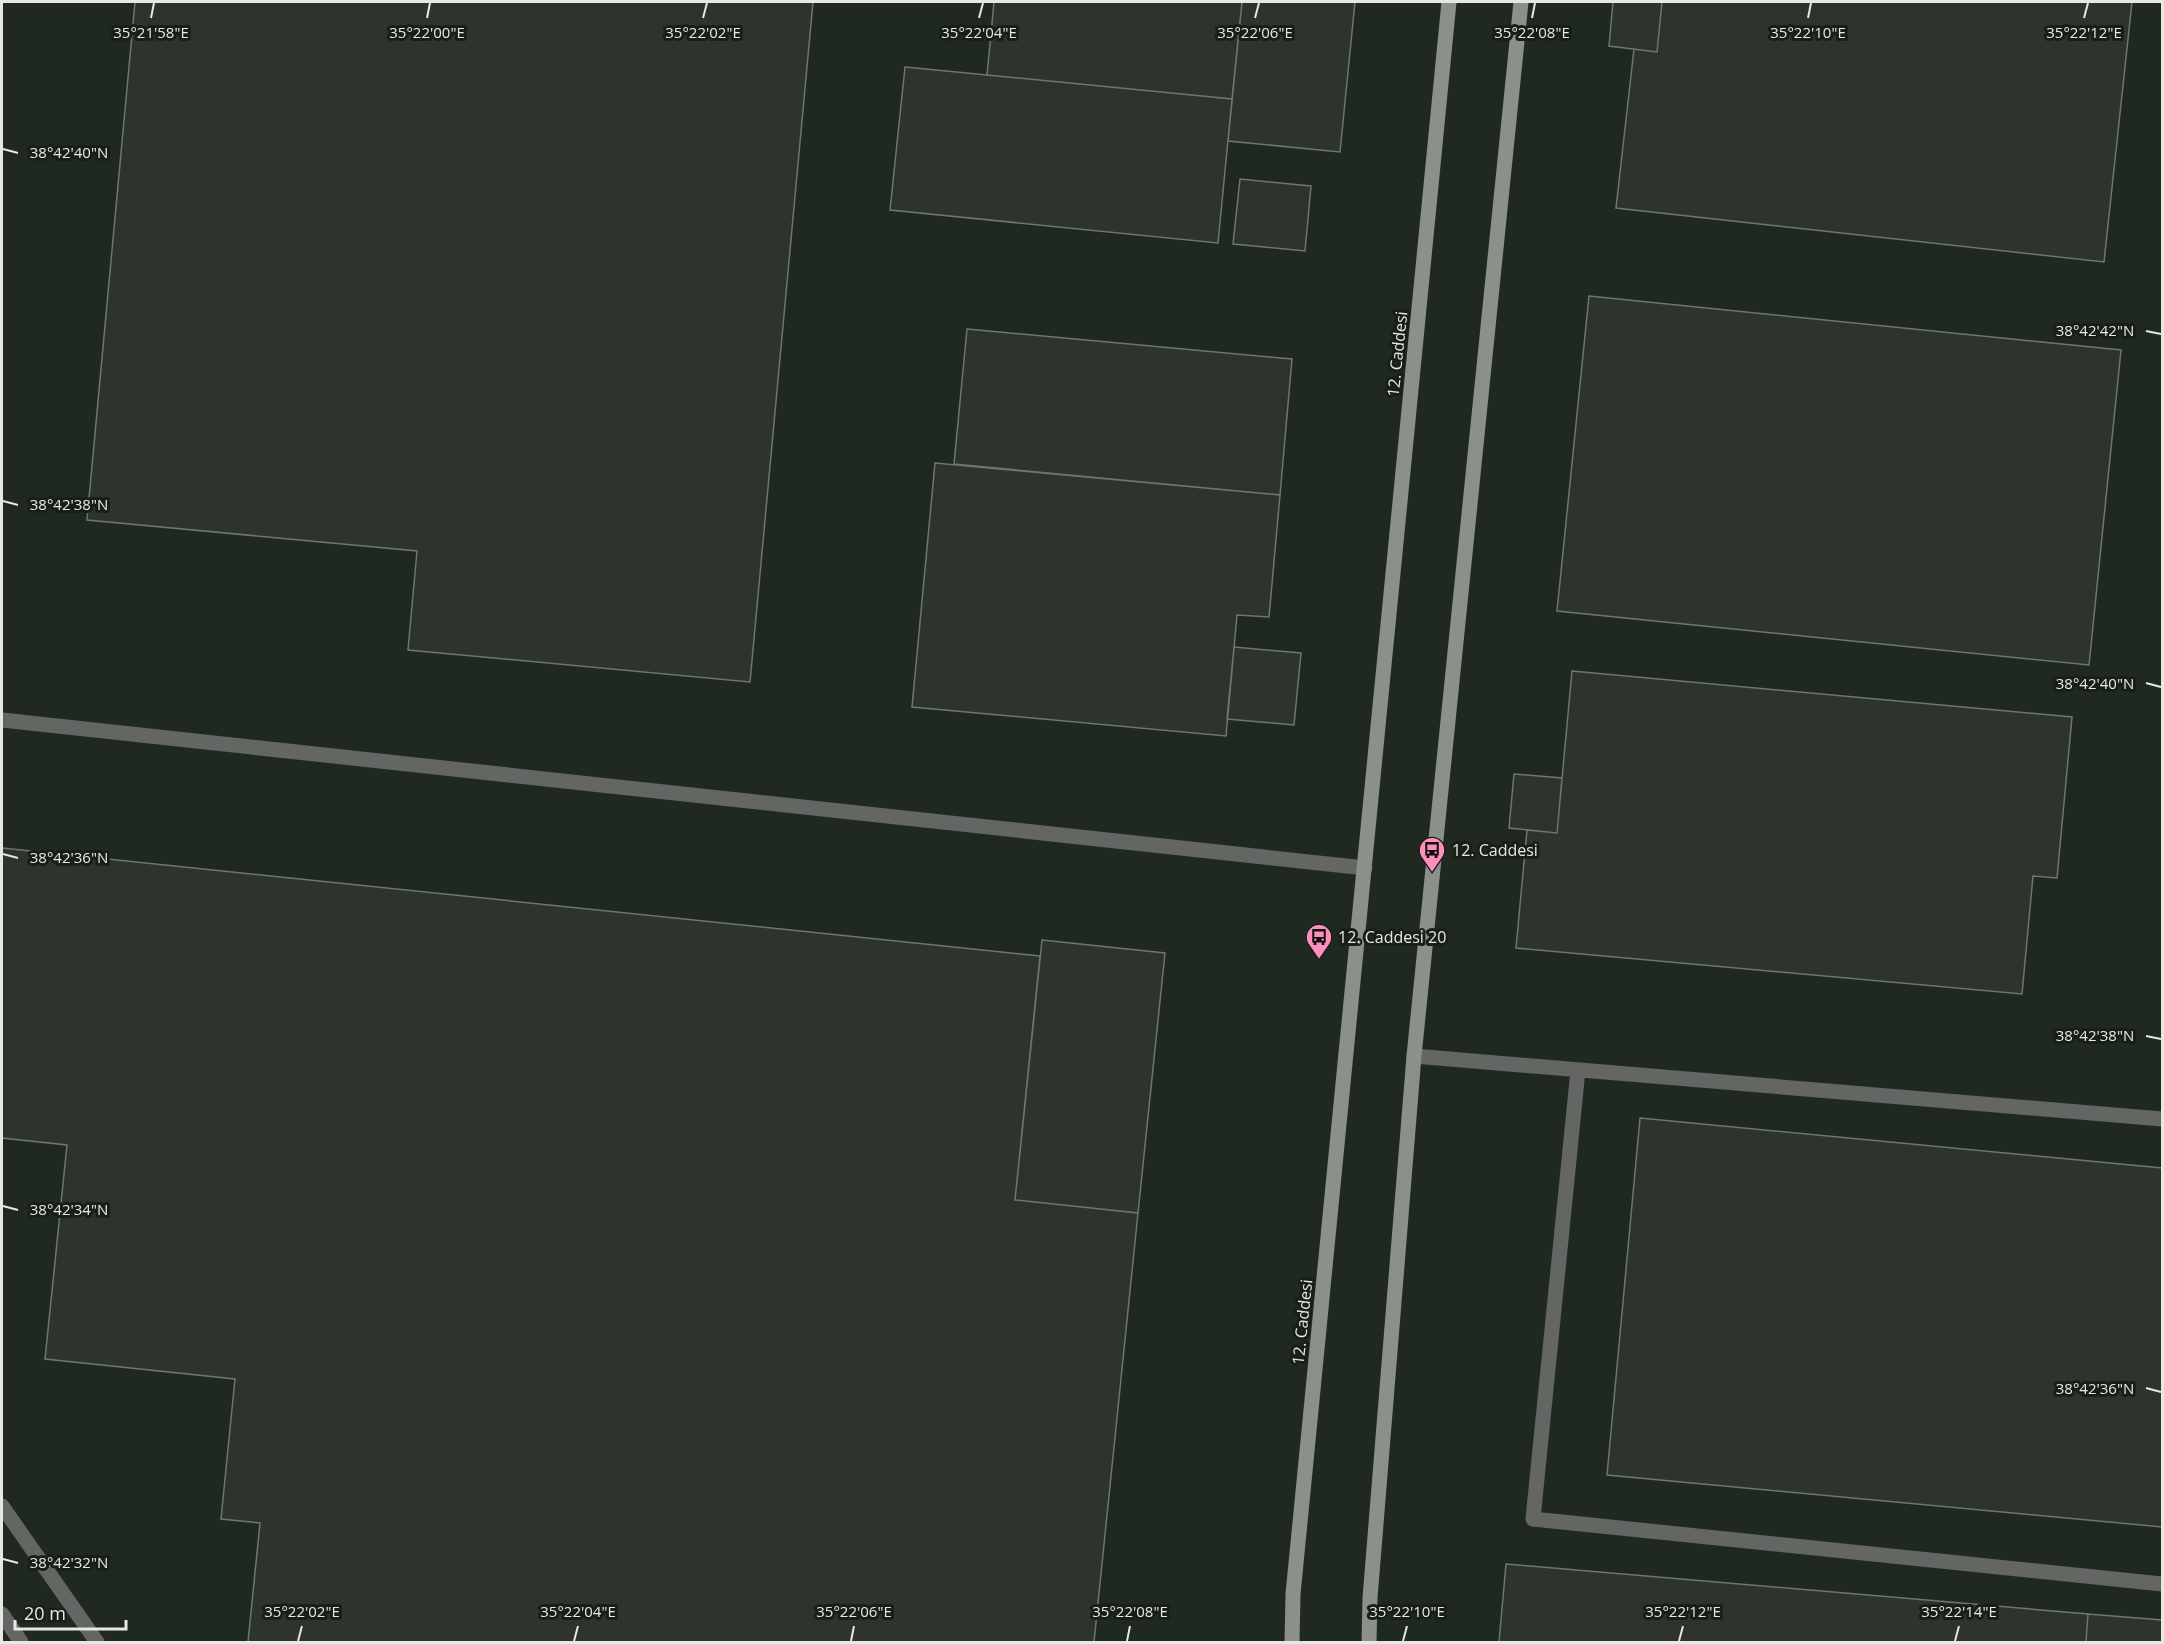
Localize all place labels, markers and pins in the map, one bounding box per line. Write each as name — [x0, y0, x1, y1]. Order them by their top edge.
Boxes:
bus stop icon: 12. Caddesi — [1417, 835, 1447, 873]
place label: 12. Caddesi — [1452, 839, 1538, 861]
bus stop icon: 12. Caddesi 20 — [1304, 922, 1334, 960]
place label: 12. Caddesi 20 — [1338, 926, 1446, 948]

